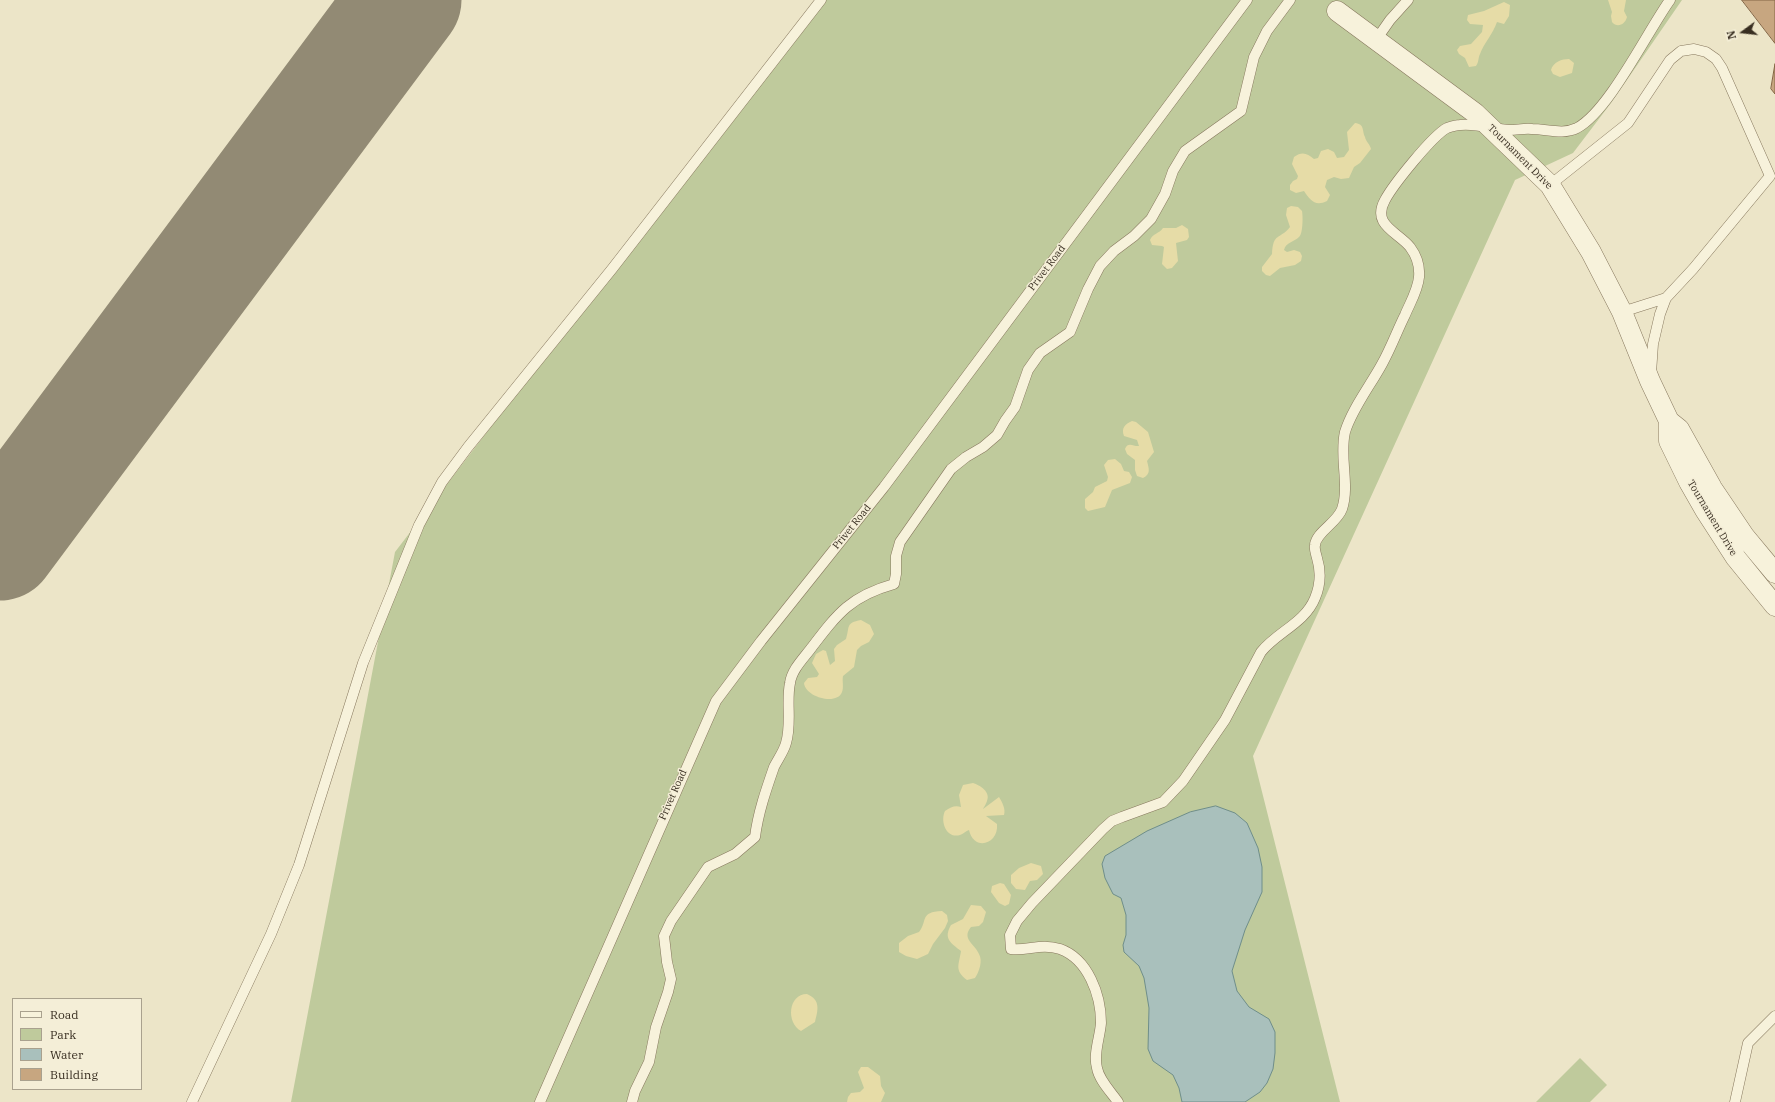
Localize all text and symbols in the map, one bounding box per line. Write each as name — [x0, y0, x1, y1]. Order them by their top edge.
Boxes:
north arrow — [1723, 12, 1763, 52]
text: N — [1724, 29, 1739, 41]
street label: Tournament Drive — [1485, 122, 1555, 192]
street label: Privet Road — [1026, 243, 1068, 293]
street label: Tournament Drive — [1685, 478, 1739, 558]
street label: Privet Road — [830, 502, 874, 552]
street label: Privet Road — [657, 768, 689, 822]
legend — [12, 998, 142, 1090]
text: Road — [50, 1007, 79, 1022]
text: Park — [50, 1027, 76, 1042]
text: Water — [50, 1047, 83, 1062]
text: Building — [50, 1067, 98, 1082]

